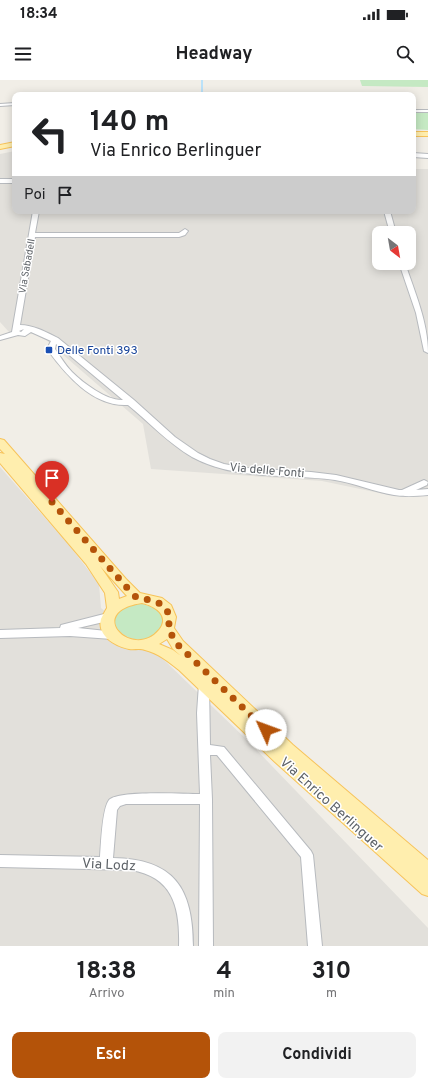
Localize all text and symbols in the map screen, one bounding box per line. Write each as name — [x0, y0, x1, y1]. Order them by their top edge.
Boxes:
text: 18:34 — [20, 5, 58, 24]
icon: menu — [12, 43, 34, 65]
text: Headway — [176, 43, 252, 66]
icon: search — [394, 43, 416, 65]
text: 140 m — [90, 105, 169, 141]
icon: left — [24, 108, 76, 160]
text: Via Enrico Berlinguer — [90, 140, 261, 163]
icon: arrive — [54, 184, 76, 206]
text: Poi — [24, 186, 46, 205]
north arrow — [372, 226, 416, 270]
map controls — [372, 226, 416, 270]
street label: Via Sabadell — [16, 238, 39, 295]
place label: Delle Fonti 393 — [57, 343, 138, 359]
marker: Delle Fonti 393 — [44, 345, 54, 355]
street label: Via delle Fonti — [229, 460, 305, 482]
pin — [35, 461, 69, 502]
icon: arrive — [41, 467, 63, 489]
position arrow — [245, 709, 287, 751]
street label: Via Enrico Berlinguer — [276, 754, 387, 856]
street label: Via Lodz — [81, 856, 136, 875]
text: 18:38 — [77, 957, 137, 987]
text: 4 — [216, 957, 232, 987]
text: 310 — [312, 957, 351, 987]
text: Arrivo — [89, 986, 125, 1002]
text: min — [213, 986, 235, 1002]
text: m — [326, 986, 337, 1002]
button: Esci — [12, 1032, 210, 1078]
button: Condividi — [218, 1032, 416, 1078]

